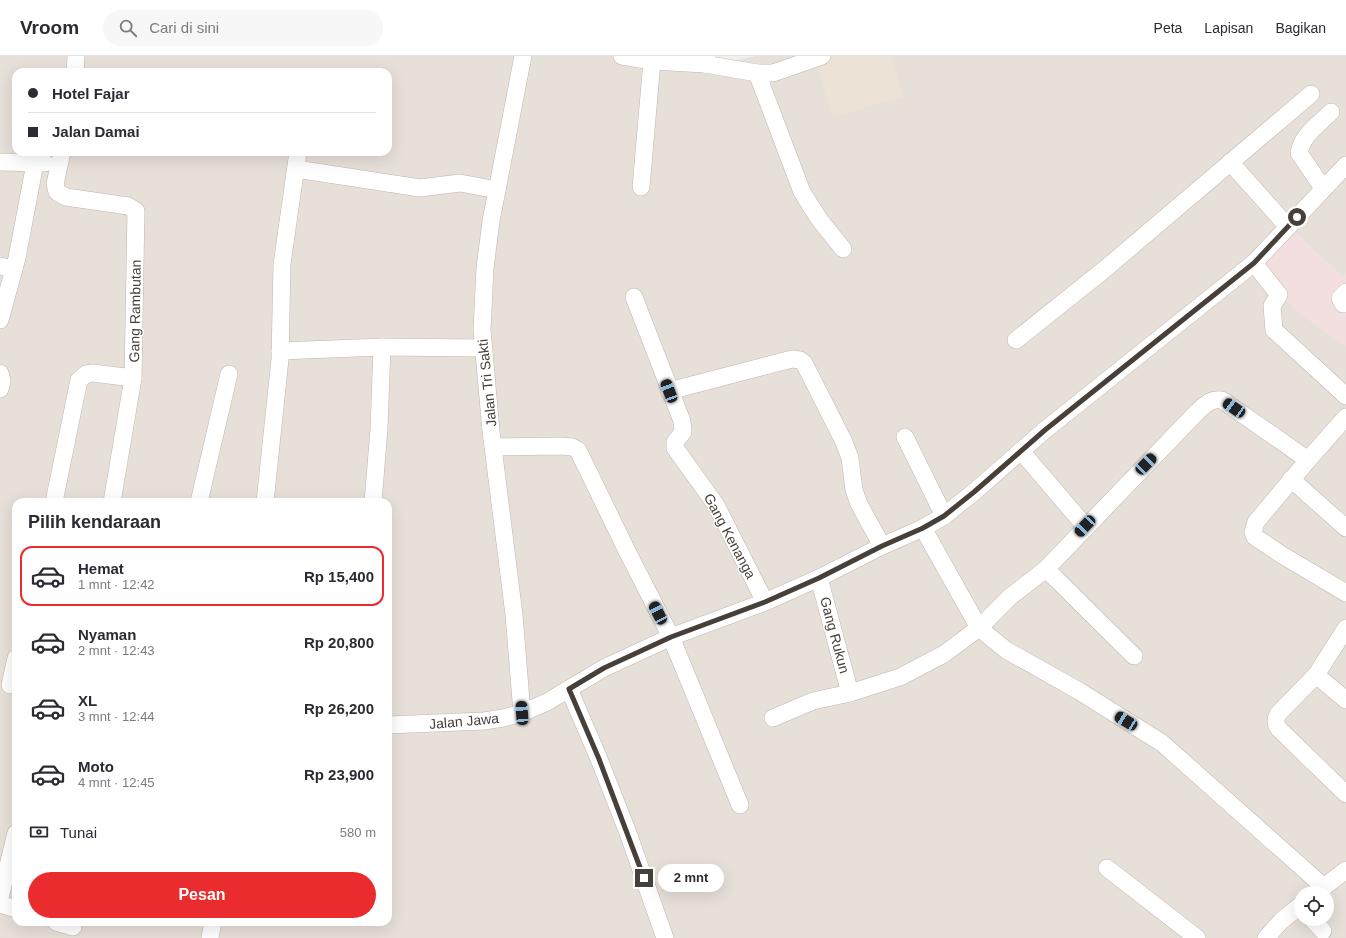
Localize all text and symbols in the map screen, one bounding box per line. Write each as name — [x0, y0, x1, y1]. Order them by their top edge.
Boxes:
search box — [103, 10, 383, 46]
text: Vroom — [20, 17, 79, 38]
icon: search — [117, 17, 139, 39]
text: Cari di sini — [149, 19, 219, 36]
text: Peta — [1154, 20, 1182, 36]
text: Lapisan — [1204, 20, 1253, 36]
text: Bagikan — [1275, 20, 1326, 36]
text: Hotel Fajar — [52, 85, 130, 102]
text: Jalan Damai — [52, 123, 140, 140]
route start — [1288, 208, 1306, 226]
street label: Gang Rambutan — [126, 260, 144, 362]
street label: Jalan Tri Sakti — [474, 338, 500, 428]
car — [659, 378, 679, 404]
car — [1221, 396, 1247, 420]
car — [1133, 451, 1159, 477]
street label: Gang Kenanga — [701, 491, 759, 582]
text: Pilih kendaraan — [28, 512, 161, 532]
car — [1072, 513, 1098, 539]
icon: car — [30, 558, 66, 594]
text: Hemat — [78, 560, 124, 577]
text: Rp 15,400 — [304, 568, 374, 585]
text: 1 mnt · 12:42 — [78, 577, 155, 592]
street label: Gang Rukun — [817, 595, 853, 675]
car — [647, 600, 669, 626]
icon: car — [30, 624, 66, 660]
text: Nyaman — [78, 626, 136, 643]
text: Rp 20,800 — [304, 634, 374, 651]
text: 2 mnt · 12:43 — [78, 643, 155, 658]
icon: car — [30, 690, 66, 726]
text: XL — [78, 692, 97, 709]
text: Rp 26,200 — [304, 700, 374, 717]
car — [515, 701, 529, 725]
text: 3 mnt · 12:44 — [78, 709, 155, 724]
street label: Jalan Jawa — [428, 710, 500, 732]
car — [1113, 710, 1139, 732]
icon: car — [30, 756, 66, 792]
text: Moto — [78, 758, 114, 775]
text: Rp 23,900 — [304, 766, 374, 783]
text: 4 mnt · 12:45 — [78, 775, 155, 790]
icon: cash — [28, 821, 50, 843]
text: Tunai — [60, 824, 97, 841]
text: 580 m — [340, 825, 376, 840]
callout: 2 mnt — [658, 864, 724, 892]
route end — [635, 869, 653, 887]
text: 2 mnt — [674, 870, 708, 885]
button: Pesan — [28, 872, 376, 918]
map controls — [1294, 886, 1334, 926]
button: locate — [1294, 886, 1334, 926]

